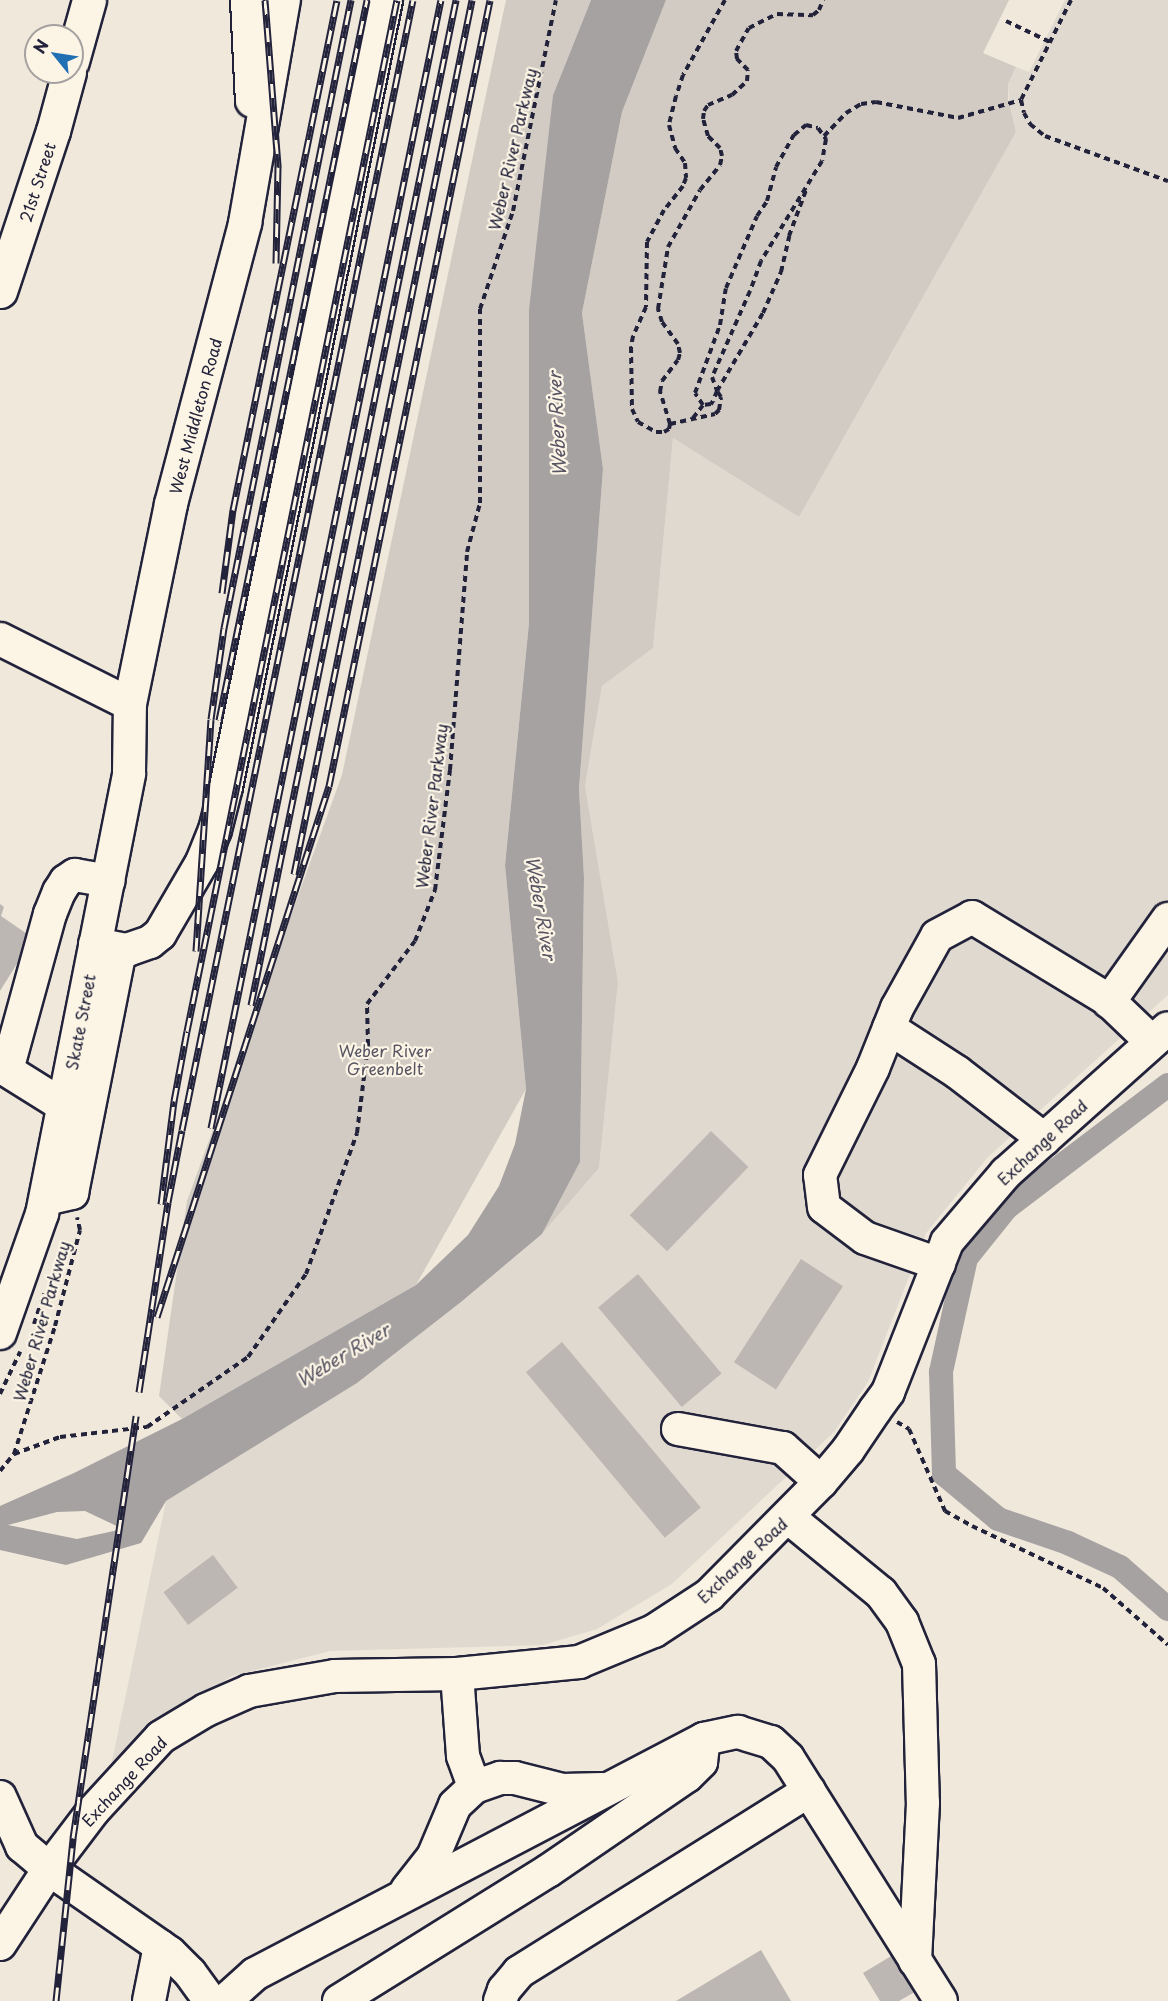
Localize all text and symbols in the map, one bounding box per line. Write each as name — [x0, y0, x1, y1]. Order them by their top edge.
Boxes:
north arrow — [24, 24, 84, 84]
text: N — [27, 35, 54, 57]
street label: Weber River Parkway — [484, 66, 540, 232]
street label: 21st Street — [15, 139, 59, 225]
street label: West Middleton Road — [165, 336, 225, 496]
water label: Weber River — [543, 371, 571, 477]
street label: Weber River Parkway — [411, 722, 451, 890]
water label: Weber River — [521, 854, 561, 962]
street label: Skate Street — [61, 973, 99, 1071]
park label: Weber River Greenbelt — [338, 1040, 432, 1078]
street label: Exchange Road — [993, 1095, 1091, 1189]
street label: Weber River Parkway — [9, 1238, 73, 1404]
water label: Weber River — [292, 1319, 394, 1391]
street label: Exchange Road — [693, 1513, 791, 1607]
street label: Exchange Road — [77, 1732, 171, 1830]

